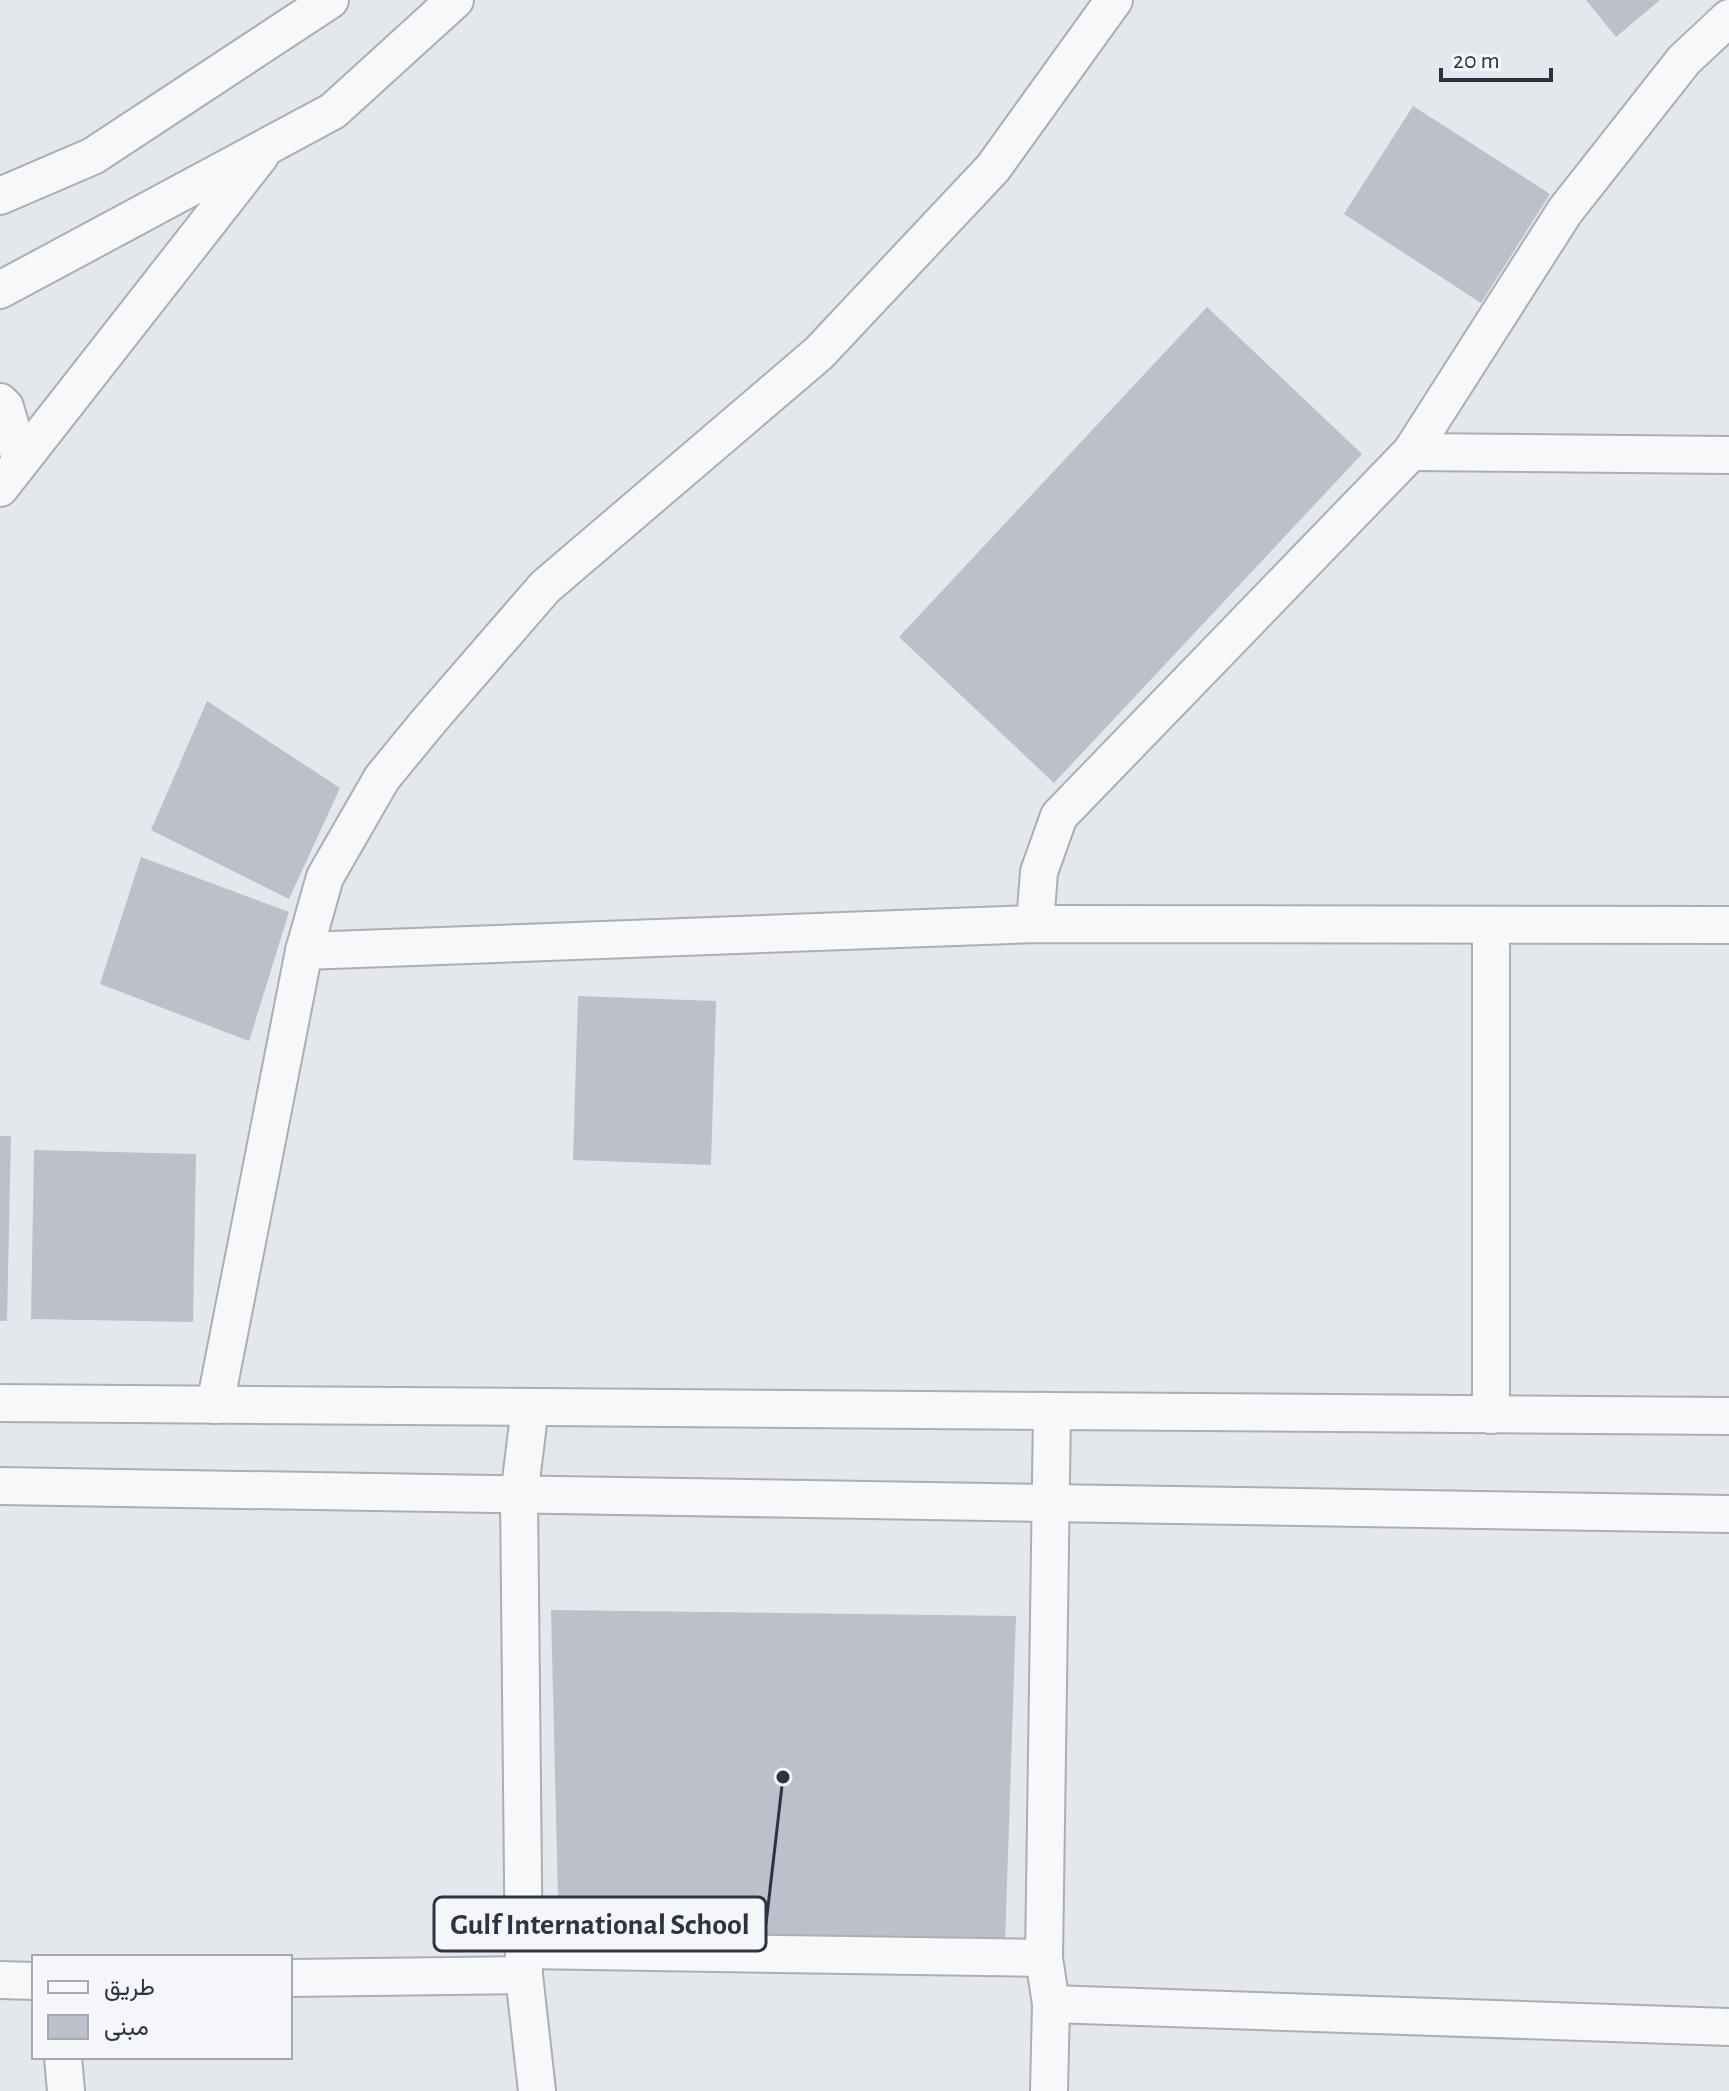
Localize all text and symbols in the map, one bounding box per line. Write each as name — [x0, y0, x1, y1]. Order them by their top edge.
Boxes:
scale bar — [1441, 32, 1551, 82]
text: 20 m — [1453, 49, 1500, 73]
callout: Gulf International School — [434, 1897, 766, 1951]
text: Gulf International School — [450, 1910, 750, 1940]
legend — [32, 1955, 292, 2059]
text: طريق — [104, 1976, 155, 2002]
text: مبنى — [104, 2016, 149, 2041]

